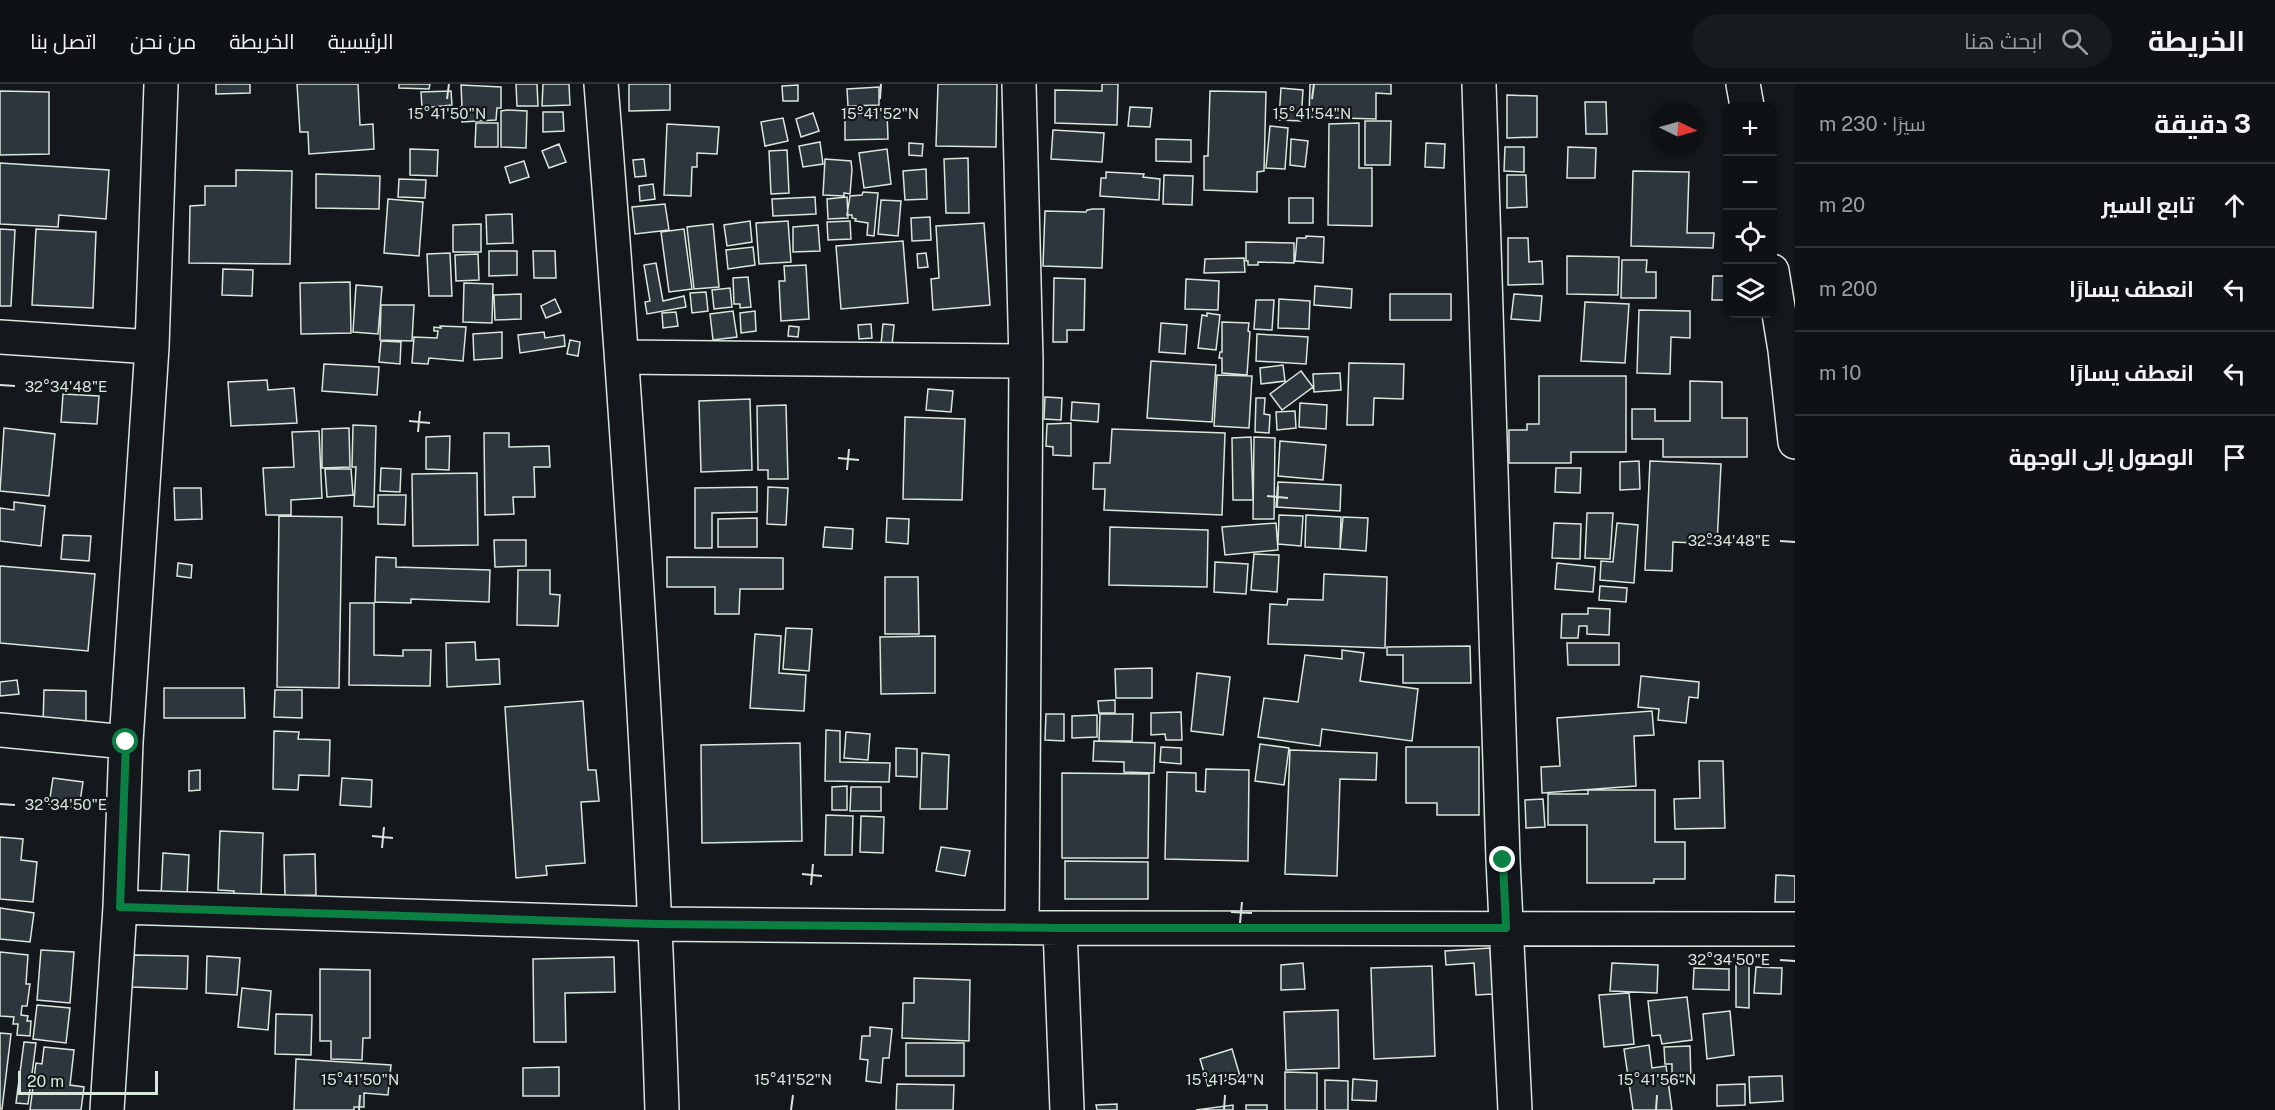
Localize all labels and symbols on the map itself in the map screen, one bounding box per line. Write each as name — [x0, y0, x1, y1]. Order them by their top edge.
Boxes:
north arrow — [1651, 102, 1705, 156]
text: 15°41'50"N — [408, 105, 486, 122]
text: 15°41'52"N — [841, 105, 919, 122]
text: 15°41'54"N — [1273, 105, 1351, 122]
text: 32°34'48"E — [25, 378, 107, 395]
text: 32°34'48"E — [1688, 532, 1770, 549]
route start — [112, 728, 138, 754]
text: 32°34'50"E — [25, 796, 107, 813]
route end — [1489, 846, 1515, 872]
text: 32°34'50"E — [1688, 951, 1770, 968]
scale bar — [18, 1068, 158, 1096]
text: 15°41'50"N — [321, 1071, 399, 1088]
text: 15°41'52"N — [754, 1071, 832, 1088]
text: 15°41'54"N — [1186, 1071, 1264, 1088]
text: 15°41'56"N — [1618, 1071, 1696, 1088]

